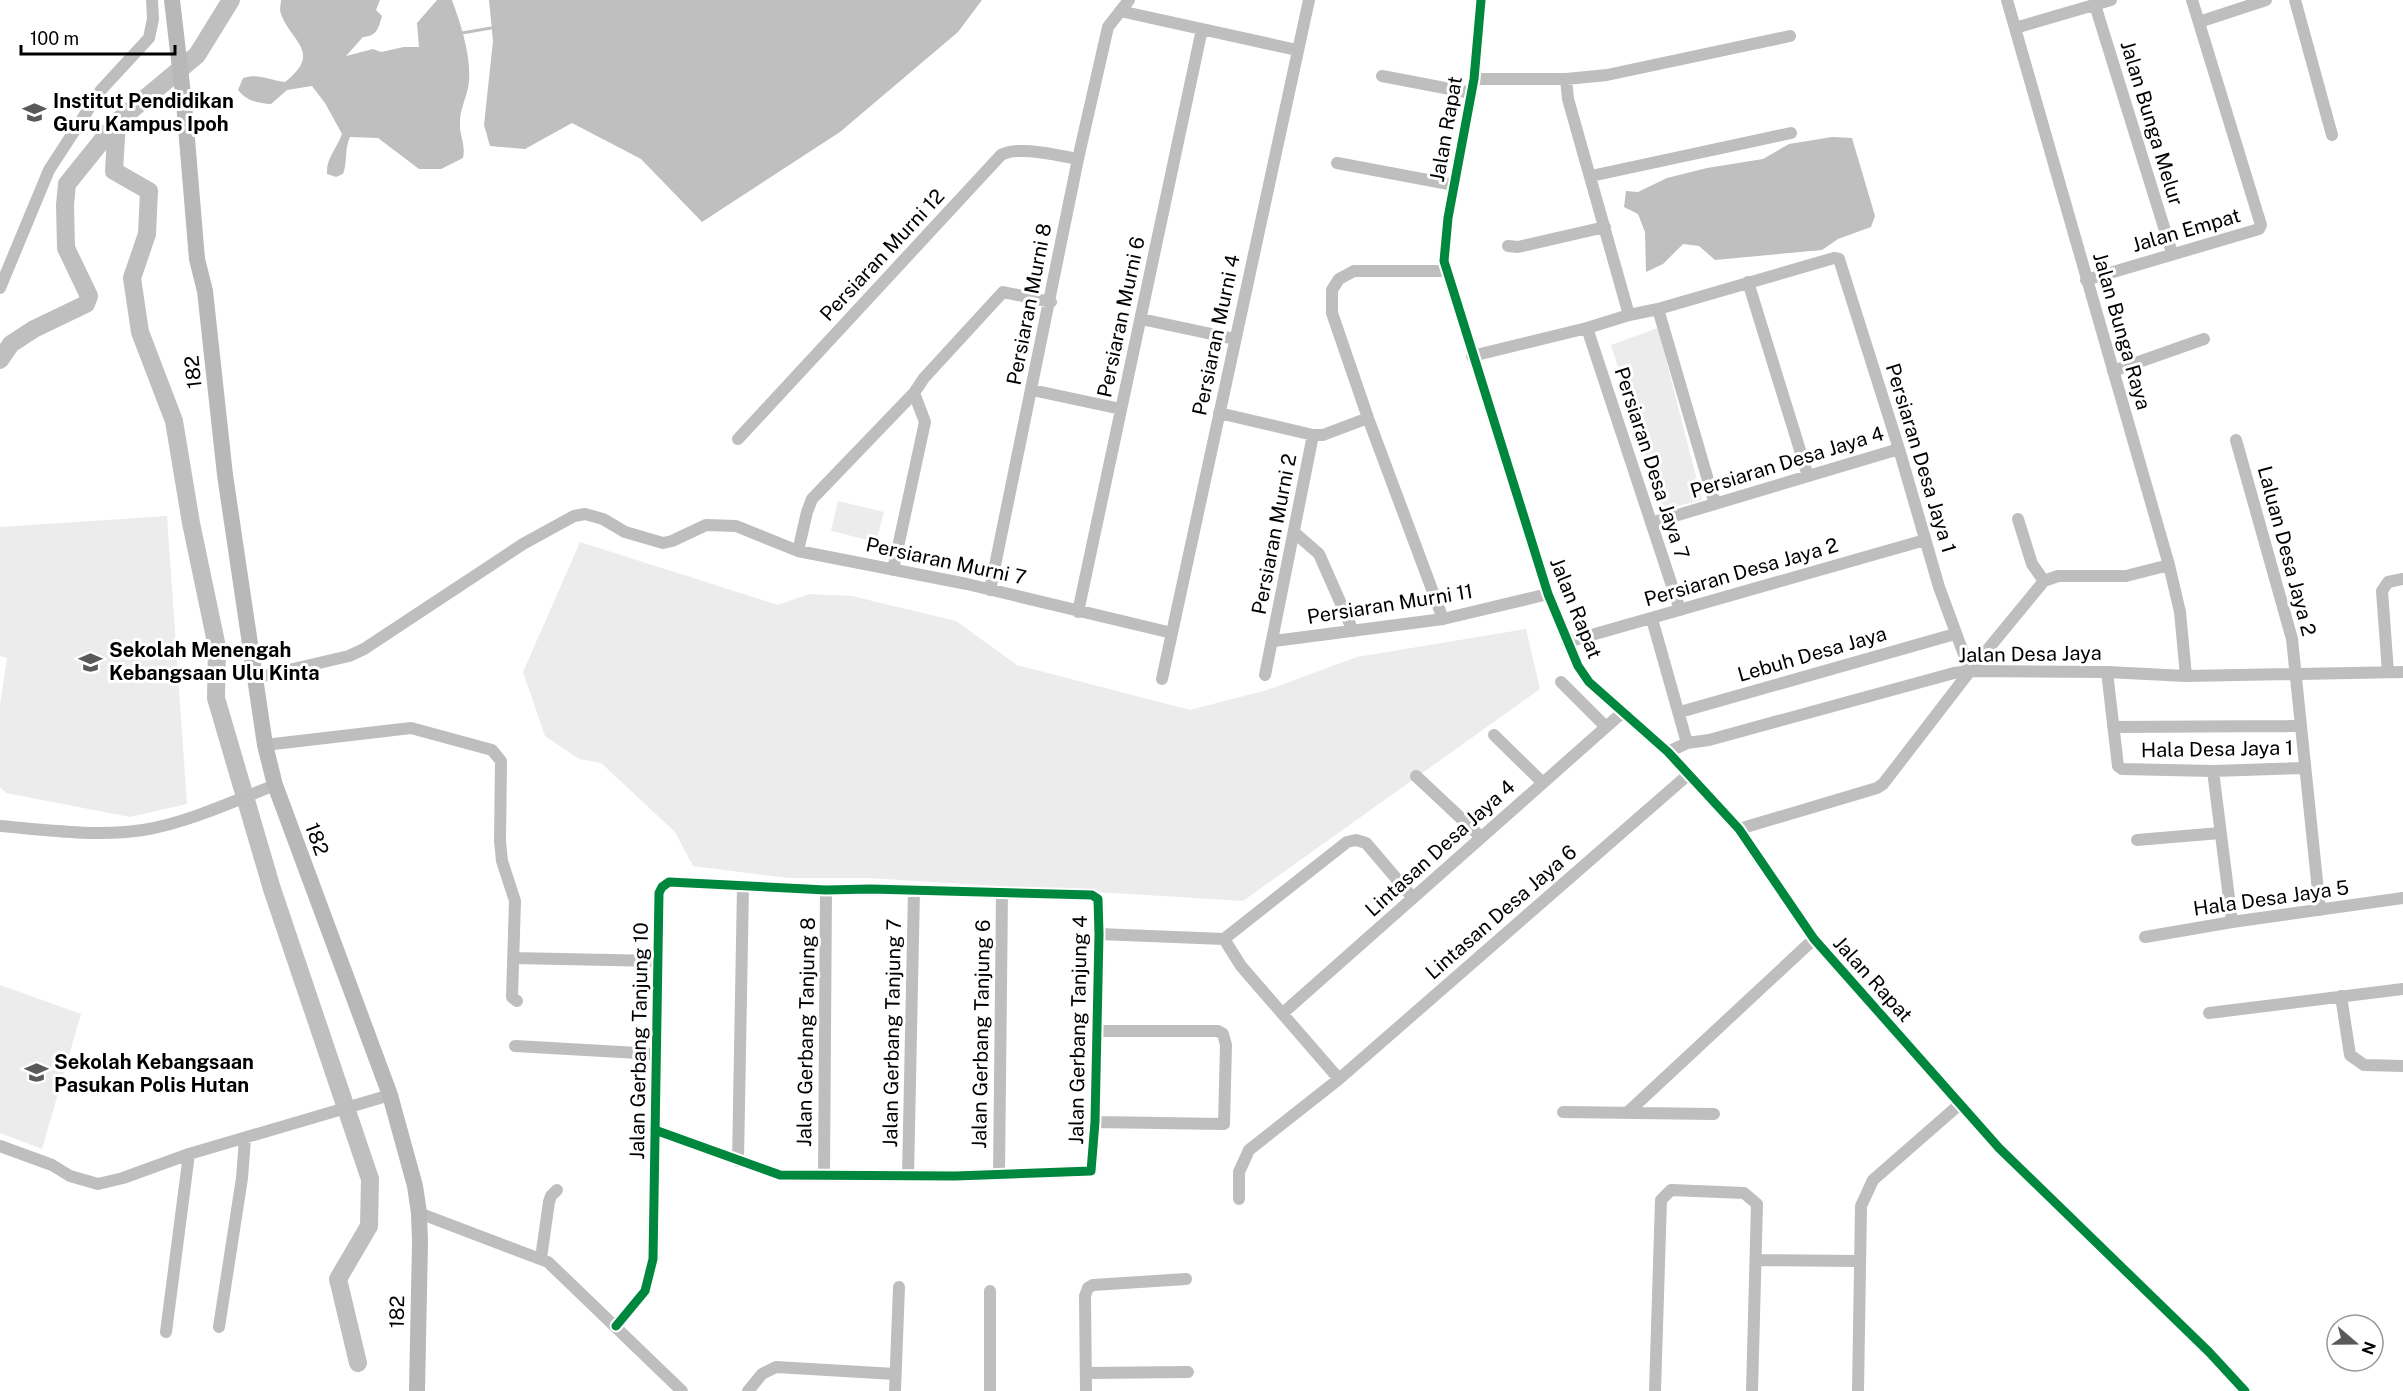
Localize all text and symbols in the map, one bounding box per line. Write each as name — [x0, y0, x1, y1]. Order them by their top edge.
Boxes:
scale bar — [21, 18, 176, 56]
text: 100 m — [30, 28, 79, 49]
street label: Jalan Bunga Melur — [2115, 38, 2189, 209]
street label: Jalan Rapat — [1425, 74, 1467, 184]
place label: Institut Pendidikan Guru Kampus Ipoh — [53, 89, 234, 136]
school or university icon: Institut Pendidikan Guru Kampus Ipoh — [22, 100, 48, 126]
street label: Persiaran Murni 12 — [815, 184, 949, 326]
street label: Jalan Empat — [2129, 203, 2243, 257]
street label: Persiaran Murni 8 — [1002, 221, 1056, 387]
street label: Persiaran Murni 6 — [1092, 234, 1150, 400]
street label: Jalan Bunga Raya — [2088, 250, 2156, 412]
street label: Persiaran Murni 4 — [1187, 252, 1245, 418]
street label: 182 — [179, 354, 207, 390]
street label: Persiaran Desa Jaya 1 — [1881, 360, 1961, 556]
street label: Persiaran Desa Jaya 7 — [1610, 364, 1694, 562]
street label: Persiaran Desa Jaya 4 — [1687, 421, 1887, 503]
street label: Persiaran Murni 2 — [1247, 452, 1301, 616]
street label: Laluan Desa Jaya 2 — [2253, 463, 2321, 639]
street label: Persiaran Murni 7 — [864, 532, 1028, 590]
street label: Persiaran Desa Jaya 2 — [1641, 533, 1841, 611]
street label: Jalan Rapat — [1545, 554, 1607, 662]
street label: Persiaran Murni 11 — [1305, 579, 1475, 629]
street label: Lebuh Desa Jaya — [1735, 621, 1889, 687]
place label: Sekolah Menengah Kebangsaan Ulu Kinta — [109, 638, 320, 685]
street label: Jalan Desa Jaya — [1958, 641, 2102, 667]
school or university icon: Sekolah Menengah Kebangsaan Ulu Kinta — [78, 649, 104, 675]
street label: Hala Desa Jaya 1 — [2141, 736, 2293, 762]
street label: Lintasan Desa Jaya 4 — [1360, 775, 1520, 921]
street label: 182 — [300, 819, 334, 859]
street label: Lintasan Desa Jaya 6 — [1420, 840, 1582, 984]
street label: Hala Desa Jaya 5 — [2192, 875, 2350, 921]
street label: Jalan Gerbang Tanjung 4 — [1064, 915, 1092, 1145]
street label: Jalan Gerbang Tanjung 8 — [792, 917, 820, 1147]
street label: Jalan Gerbang Tanjung 7 — [878, 918, 906, 1148]
street label: Jalan Gerbang Tanjung 6 — [967, 919, 995, 1149]
street label: Jalan Gerbang Tanjung 10 — [625, 922, 653, 1160]
street label: Jalan Rapat — [1828, 931, 1918, 1027]
place label: Sekolah Kebangsaan Pasukan Polis Hutan — [54, 1050, 254, 1097]
school or university icon: Sekolah Kebangsaan Pasukan Polis Hutan — [23, 1060, 49, 1086]
street label: 182 — [385, 1295, 409, 1329]
north arrow — [2325, 1313, 2385, 1373]
text: N — [2358, 1339, 2380, 1357]

